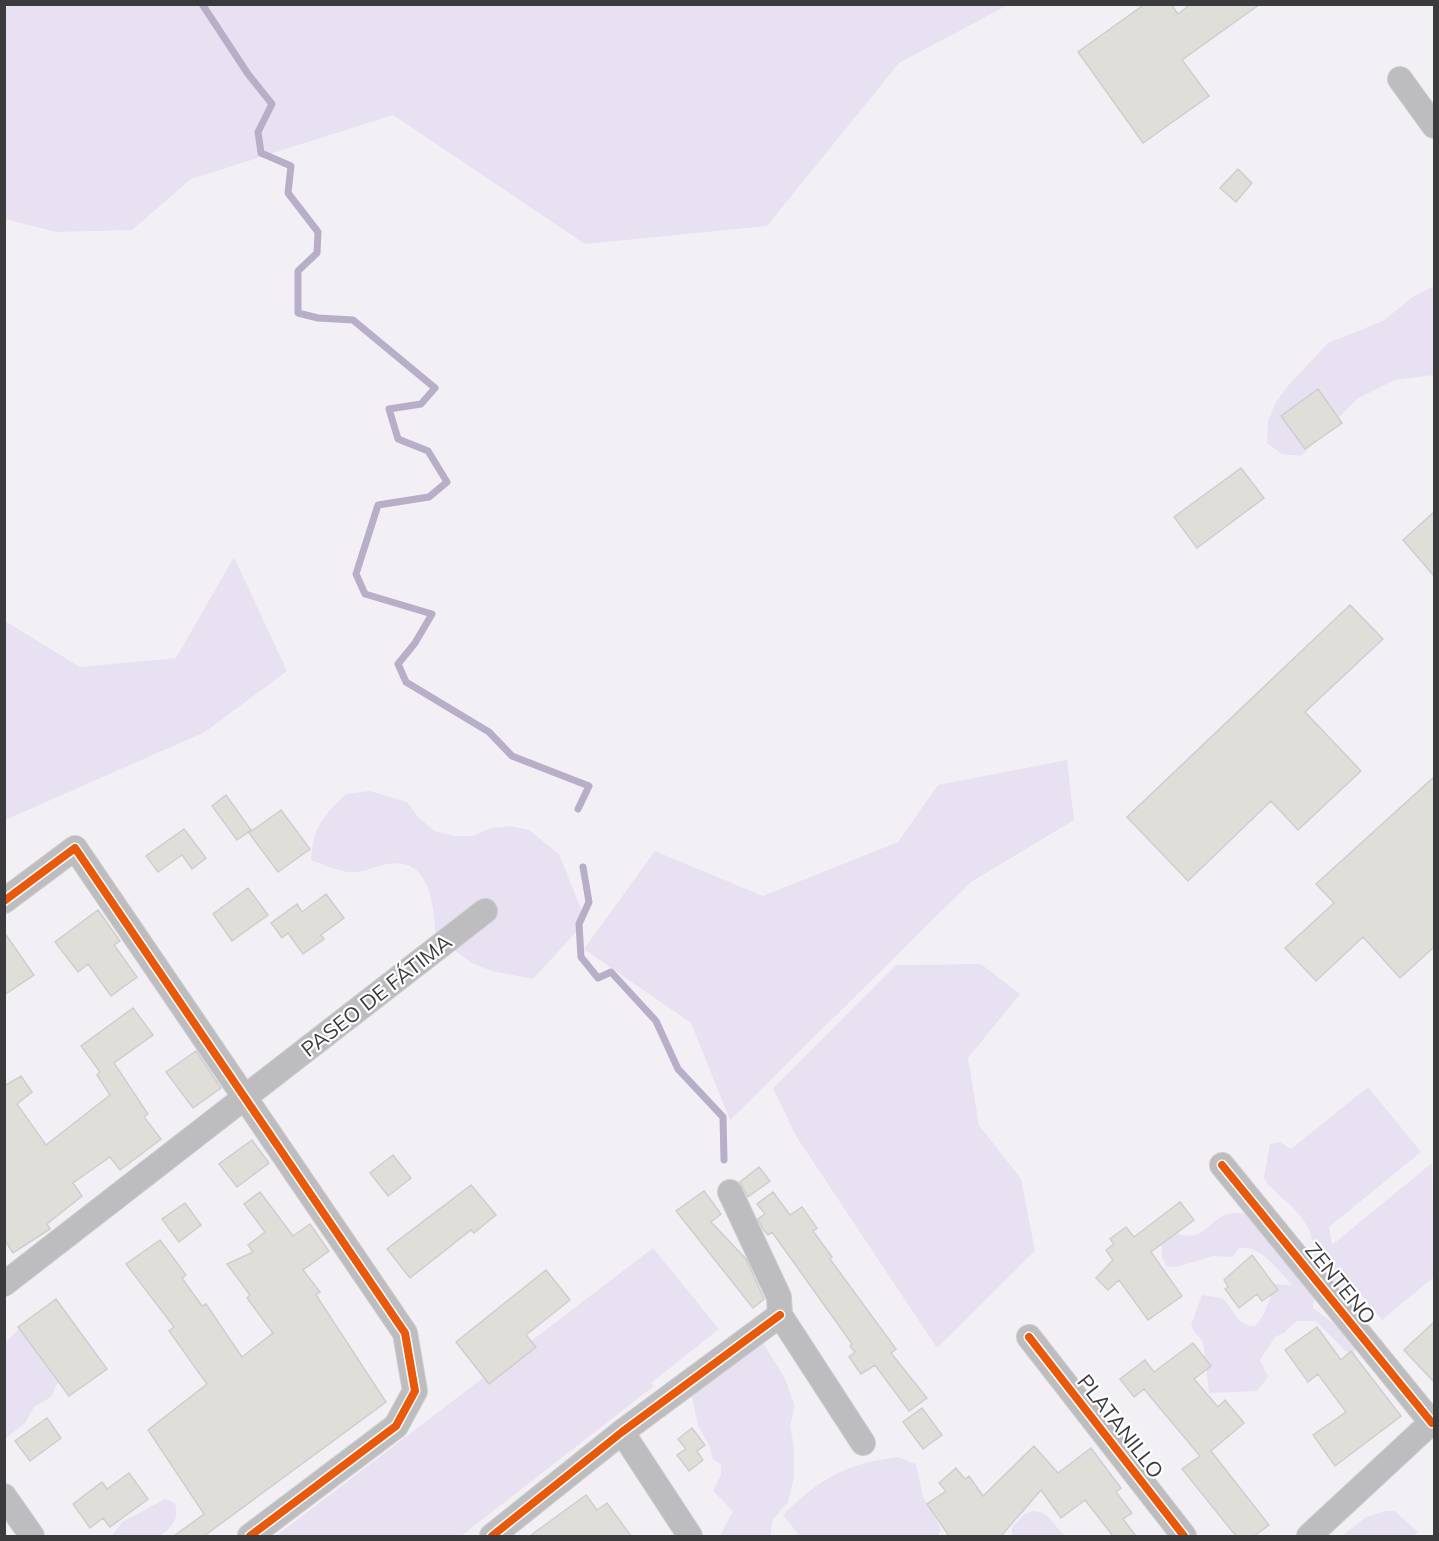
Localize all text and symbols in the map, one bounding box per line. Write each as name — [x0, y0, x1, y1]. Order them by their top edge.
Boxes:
street label: PASEO DE FÁTIMA — [295, 928, 457, 1062]
street label: ZENTENO — [1300, 1237, 1382, 1329]
street label: PLATANILLO — [1072, 1369, 1170, 1483]

